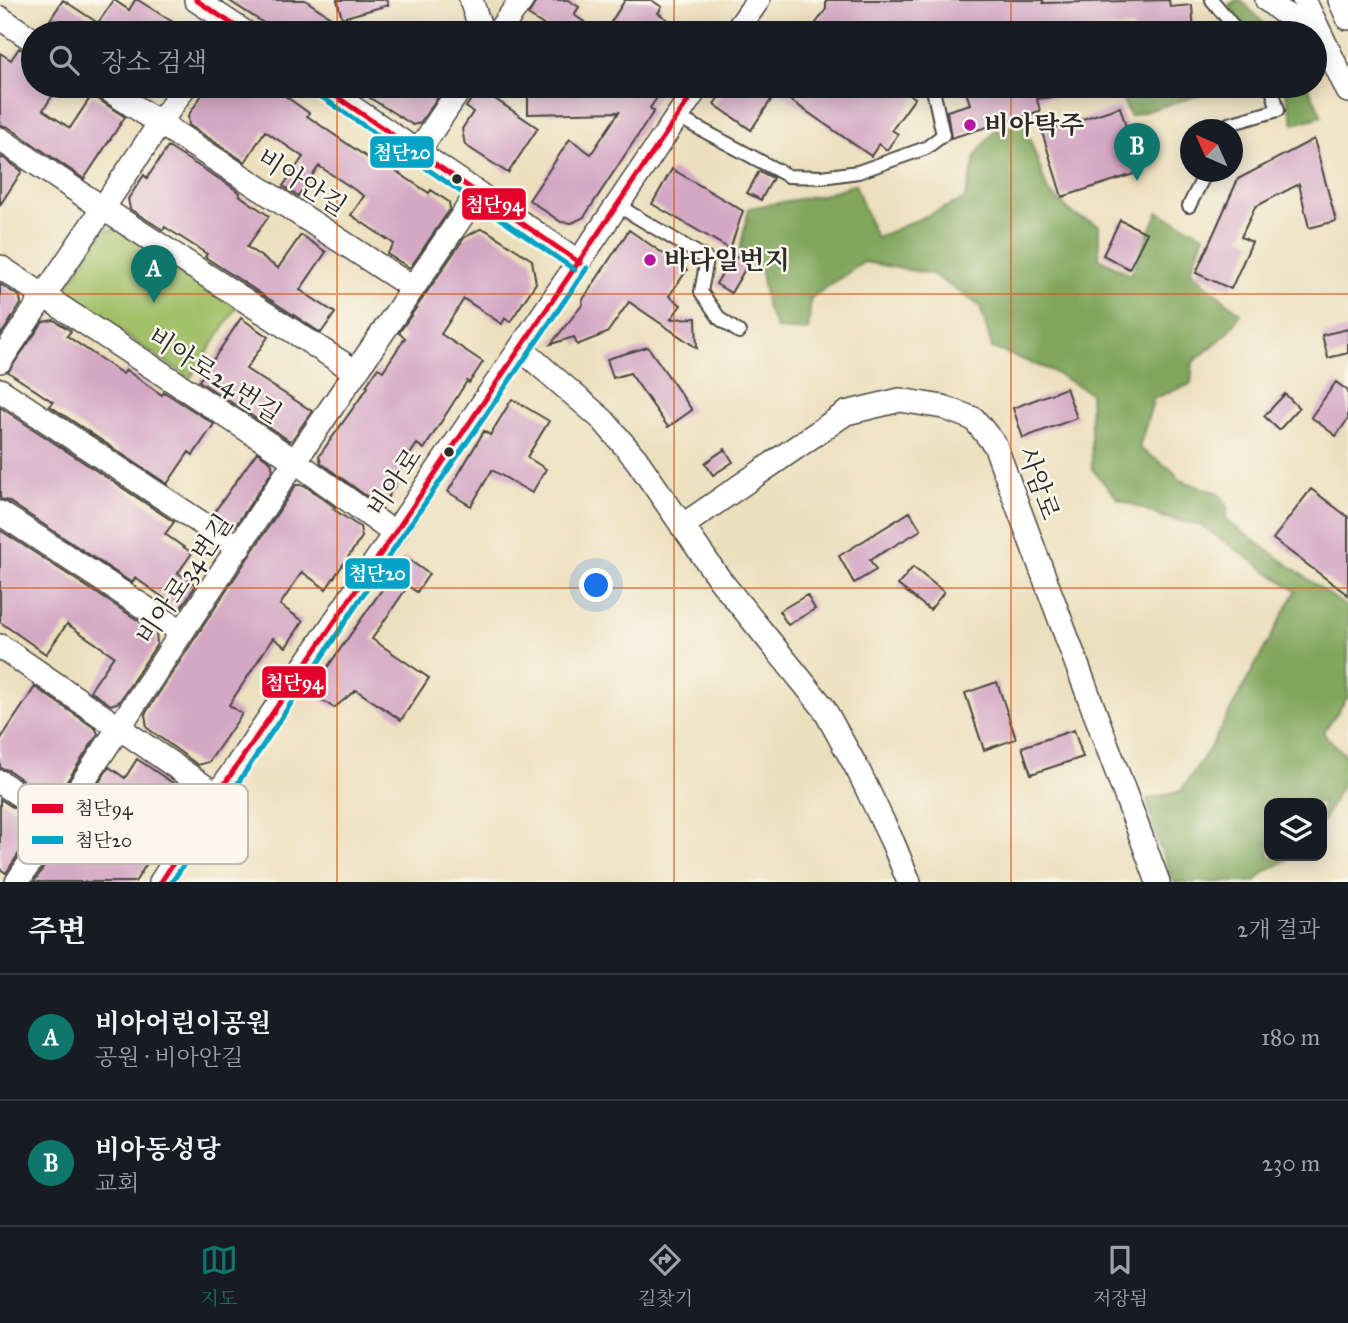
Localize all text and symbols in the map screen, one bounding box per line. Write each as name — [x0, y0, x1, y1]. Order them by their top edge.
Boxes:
search box — [21, 21, 1327, 98]
icon: search — [45, 41, 83, 79]
text: 장소 검색 — [101, 46, 207, 78]
place label: 비아탁주 — [984, 109, 1084, 141]
marker: 비아탁주 — [962, 117, 978, 133]
north arrow — [1180, 119, 1243, 182]
pin: B — [1114, 123, 1160, 181]
line badge: 첨단20 — [369, 135, 435, 169]
street label: 비아안길 — [251, 141, 353, 223]
text: 첨단20 — [373, 141, 431, 164]
unlabelled marker — [450, 172, 464, 186]
line badge: 첨단94 — [461, 187, 527, 221]
text: 첨단94 — [465, 193, 524, 217]
place label: 바다일번지 — [664, 244, 790, 276]
pin: A — [131, 245, 177, 303]
marker: 바다일번지 — [642, 252, 658, 268]
street label: 비아로24번길 — [142, 320, 288, 430]
street label: 비아로 — [360, 442, 428, 522]
street label: 사암로 — [1011, 442, 1067, 524]
unlabelled marker — [442, 445, 456, 459]
street label: 비아로34번길 — [129, 508, 239, 650]
line badge: 첨단20 — [344, 557, 411, 590]
text: 첨단20 — [348, 562, 406, 585]
your location — [579, 568, 613, 602]
line badge: 첨단94 — [261, 665, 327, 699]
text: 첨단94 — [265, 671, 324, 695]
legend — [18, 784, 248, 864]
text: 첨단94 — [75, 797, 133, 820]
map controls — [1264, 798, 1327, 861]
button: layers — [1264, 798, 1327, 861]
text: 첨단20 — [75, 829, 132, 852]
text: 주변 — [28, 913, 86, 949]
text: 2개 결과 — [1237, 915, 1320, 943]
text: 비아어린이공원 — [95, 1007, 271, 1039]
text: A — [43, 1023, 59, 1051]
text: 180 m — [1261, 1023, 1320, 1051]
text: 공원 · 비아안길 — [95, 1043, 243, 1071]
text: 비아동성당 — [95, 1133, 221, 1165]
text: B — [43, 1149, 59, 1177]
text: 230 m — [1262, 1149, 1320, 1177]
text: 교회 — [95, 1169, 139, 1197]
tab: 지도 — [200, 1241, 238, 1310]
tab: 길찾기 — [638, 1241, 693, 1310]
tab: 저장됨 — [1093, 1241, 1148, 1310]

